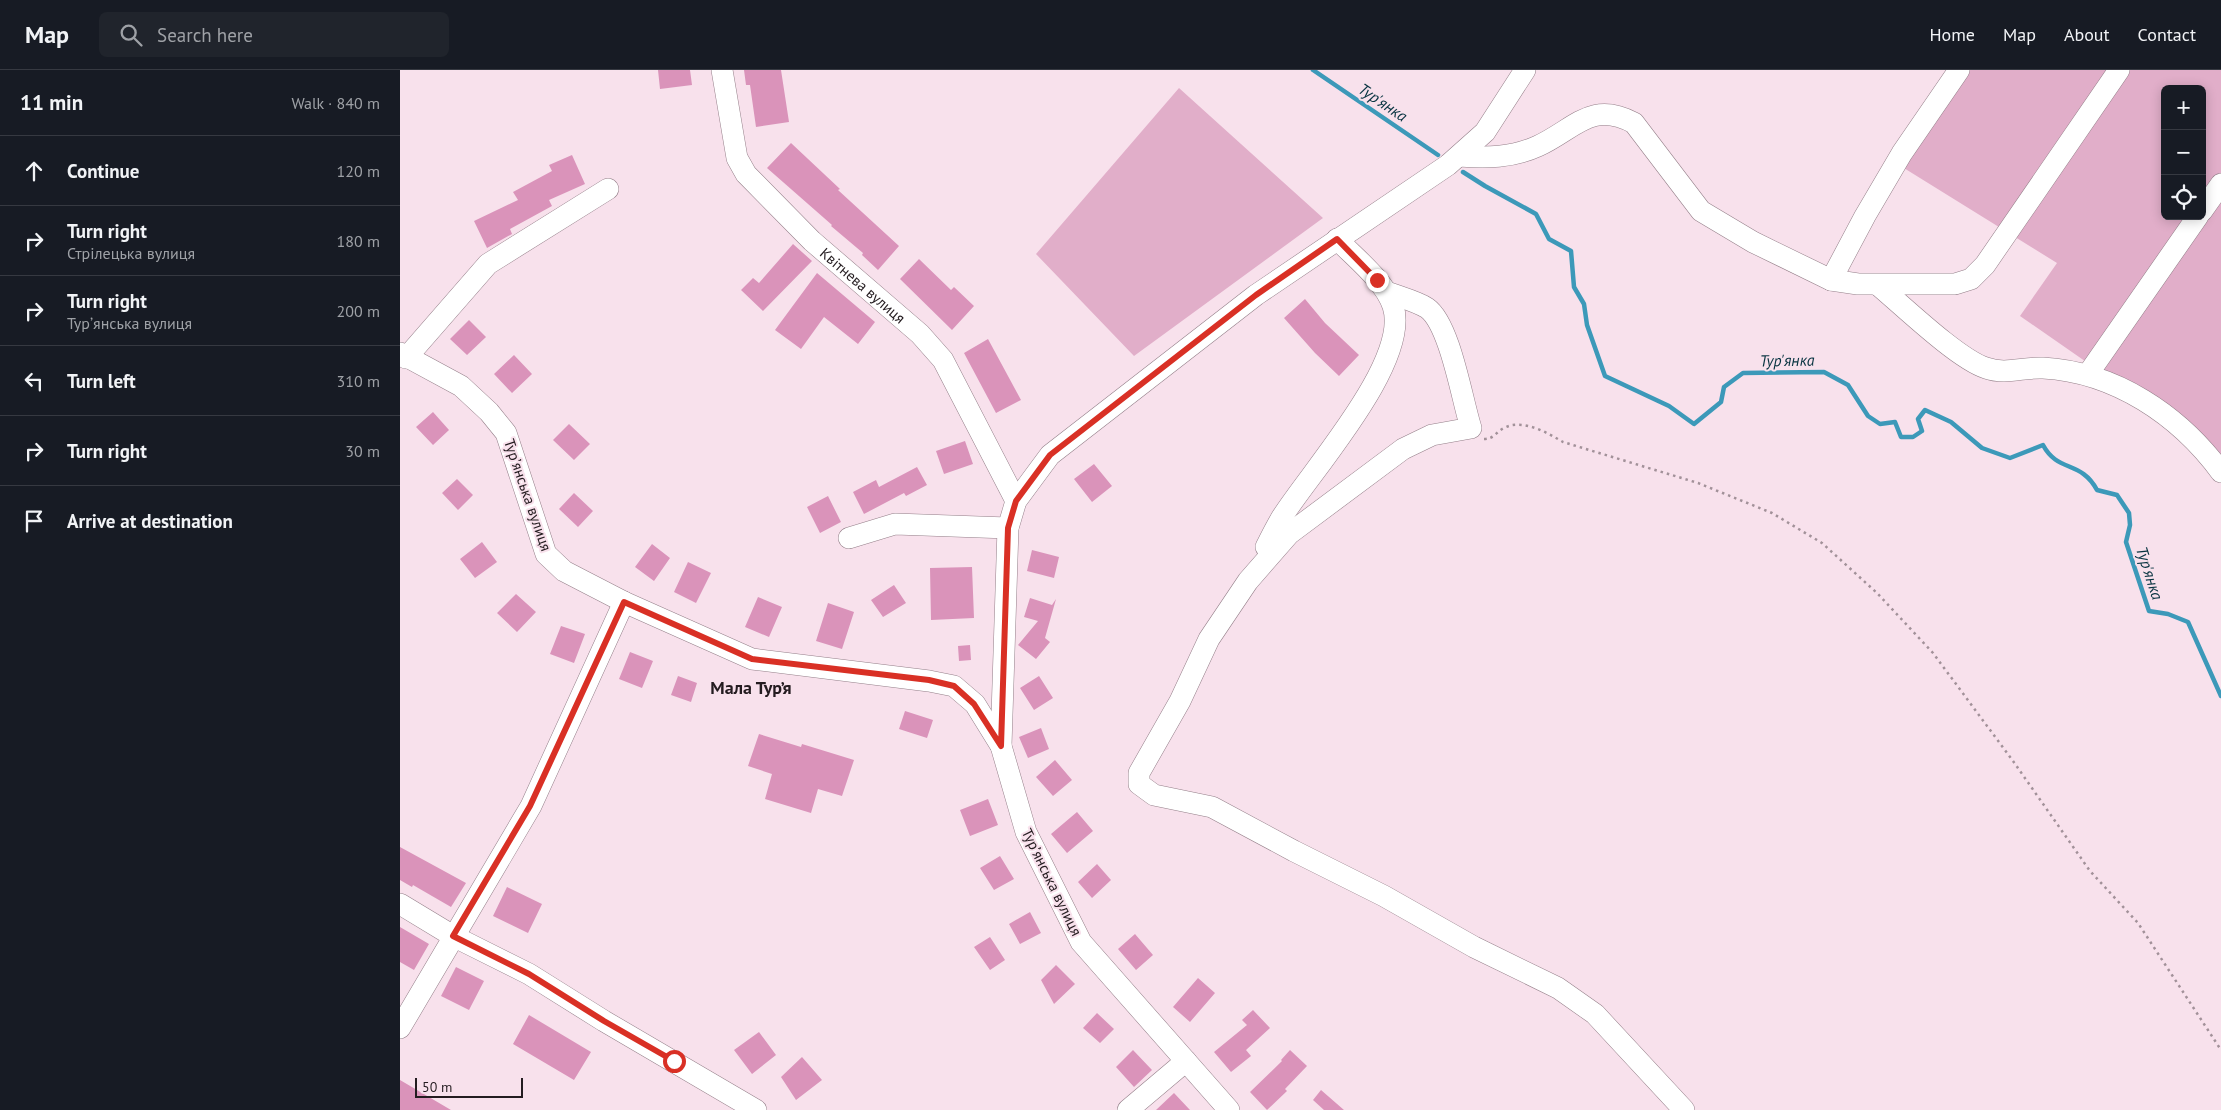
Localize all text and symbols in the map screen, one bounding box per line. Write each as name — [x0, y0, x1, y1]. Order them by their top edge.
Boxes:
search box — [99, 12, 449, 57]
text: Map — [25, 19, 69, 50]
icon: search — [117, 21, 145, 49]
text: Search here — [157, 23, 253, 47]
text: Home — [1929, 23, 1975, 46]
text: Map — [2003, 23, 2036, 46]
text: About — [2064, 23, 2110, 46]
text: Contact — [2138, 23, 2196, 46]
water label: Тур'янка — [1355, 78, 1411, 126]
map controls — [2161, 85, 2206, 220]
button: + — [2161, 85, 2206, 130]
text: 11 min — [20, 89, 83, 116]
text: Walk · 840 m — [291, 93, 380, 113]
button: − — [2161, 130, 2206, 175]
icon: ahead — [20, 157, 48, 185]
text: Continue — [67, 159, 139, 183]
text: 120 m — [337, 161, 380, 181]
button: locate — [2161, 175, 2206, 220]
text: Turn right — [67, 219, 147, 243]
icon: right — [20, 227, 48, 255]
text: 180 m — [337, 231, 380, 251]
text: Стрілецька вулиця — [67, 243, 195, 263]
street label: Квітнева вулиця — [816, 243, 910, 327]
route end — [1366, 269, 1389, 292]
text: Turn right — [67, 289, 147, 313]
icon: right — [20, 297, 48, 325]
text: 200 m — [337, 301, 380, 321]
text: Турʼянська вулиця — [67, 313, 192, 333]
water label: Тур'янка — [1759, 350, 1815, 370]
icon: left — [20, 367, 48, 395]
text: Turn left — [67, 369, 136, 393]
text: 310 m — [337, 371, 380, 391]
street label: Турʼянська вулиця — [500, 436, 556, 554]
icon: right — [20, 437, 48, 465]
text: Turn right — [67, 439, 147, 463]
text: 30 m — [345, 441, 380, 461]
icon: arrive — [20, 507, 48, 535]
text: Arrive at destination — [67, 509, 233, 533]
water label: Тур'янка — [2132, 544, 2168, 602]
district label: Мала Тур’я — [710, 676, 792, 699]
street label: Турʼянська вулиця — [1018, 825, 1086, 939]
route start — [663, 1050, 686, 1073]
scale bar — [415, 1075, 522, 1098]
text: 50 m — [422, 1078, 452, 1096]

